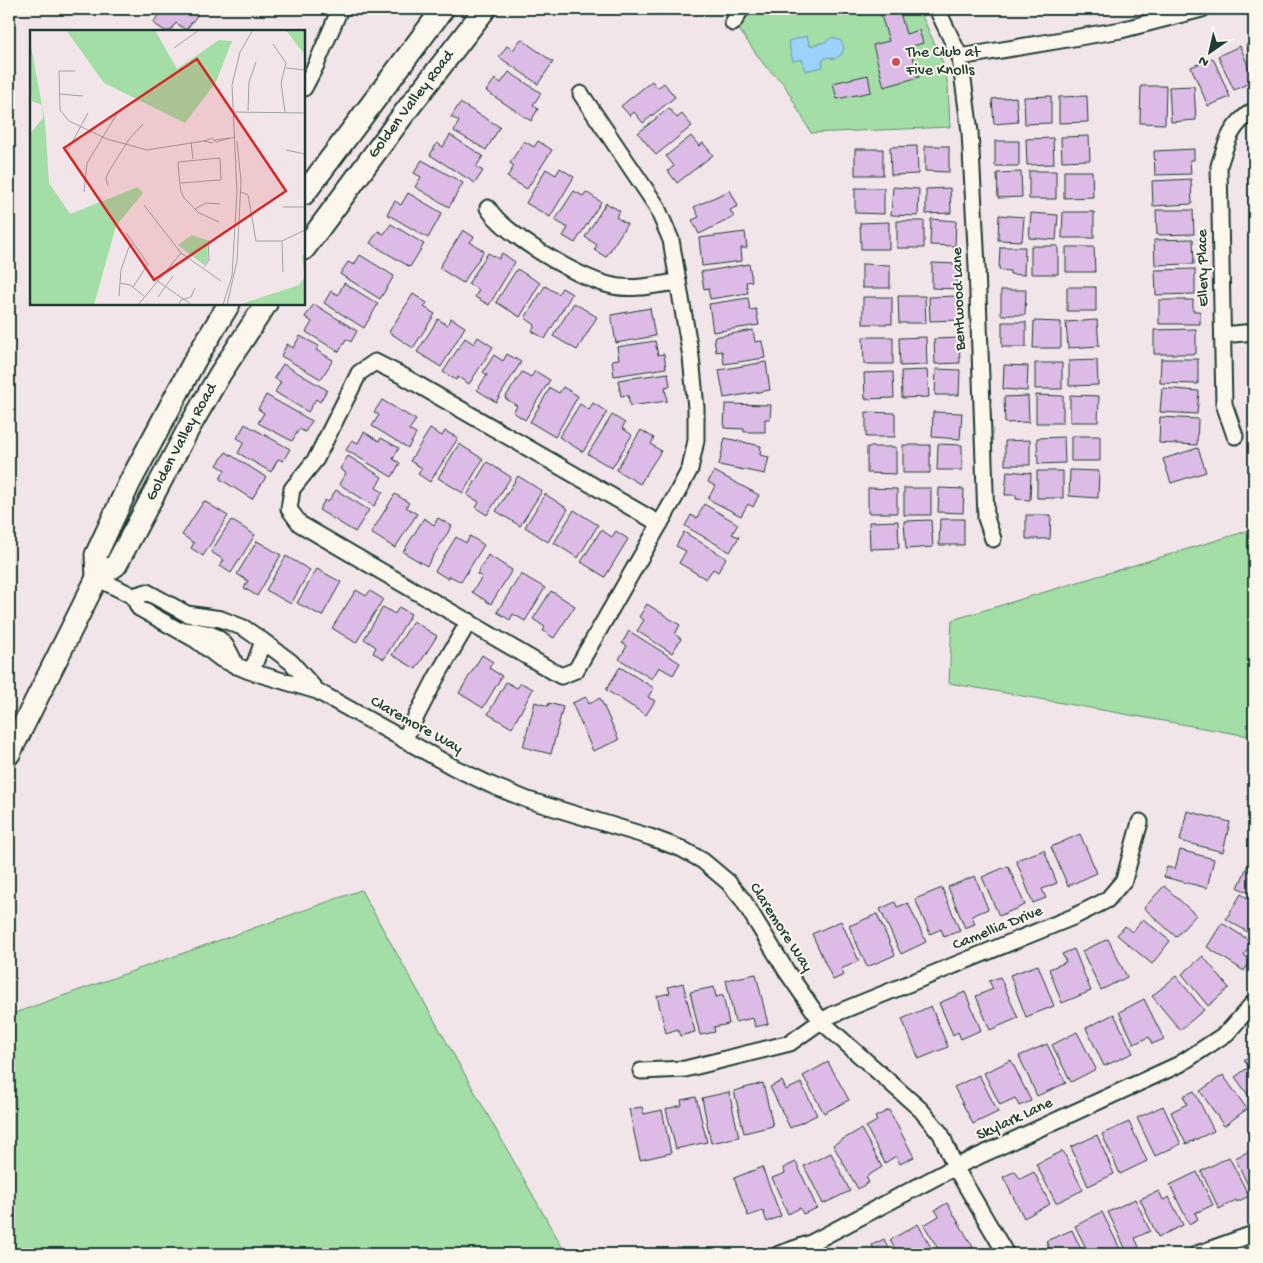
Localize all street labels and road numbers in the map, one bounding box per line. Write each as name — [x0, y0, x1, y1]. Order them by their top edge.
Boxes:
street label: Golden Valley Road — [364, 46, 460, 162]
street label: Ellery Place — [1194, 228, 1214, 307]
street label: Bentwood Lane — [949, 246, 971, 352]
street label: Golden Valley Road — [142, 379, 223, 504]
street label: Claremore Way — [366, 693, 466, 759]
street label: Claremore Way — [744, 880, 816, 976]
street label: Camellia Drive — [950, 902, 1046, 956]
street label: Skylark Lane — [974, 1094, 1057, 1146]

